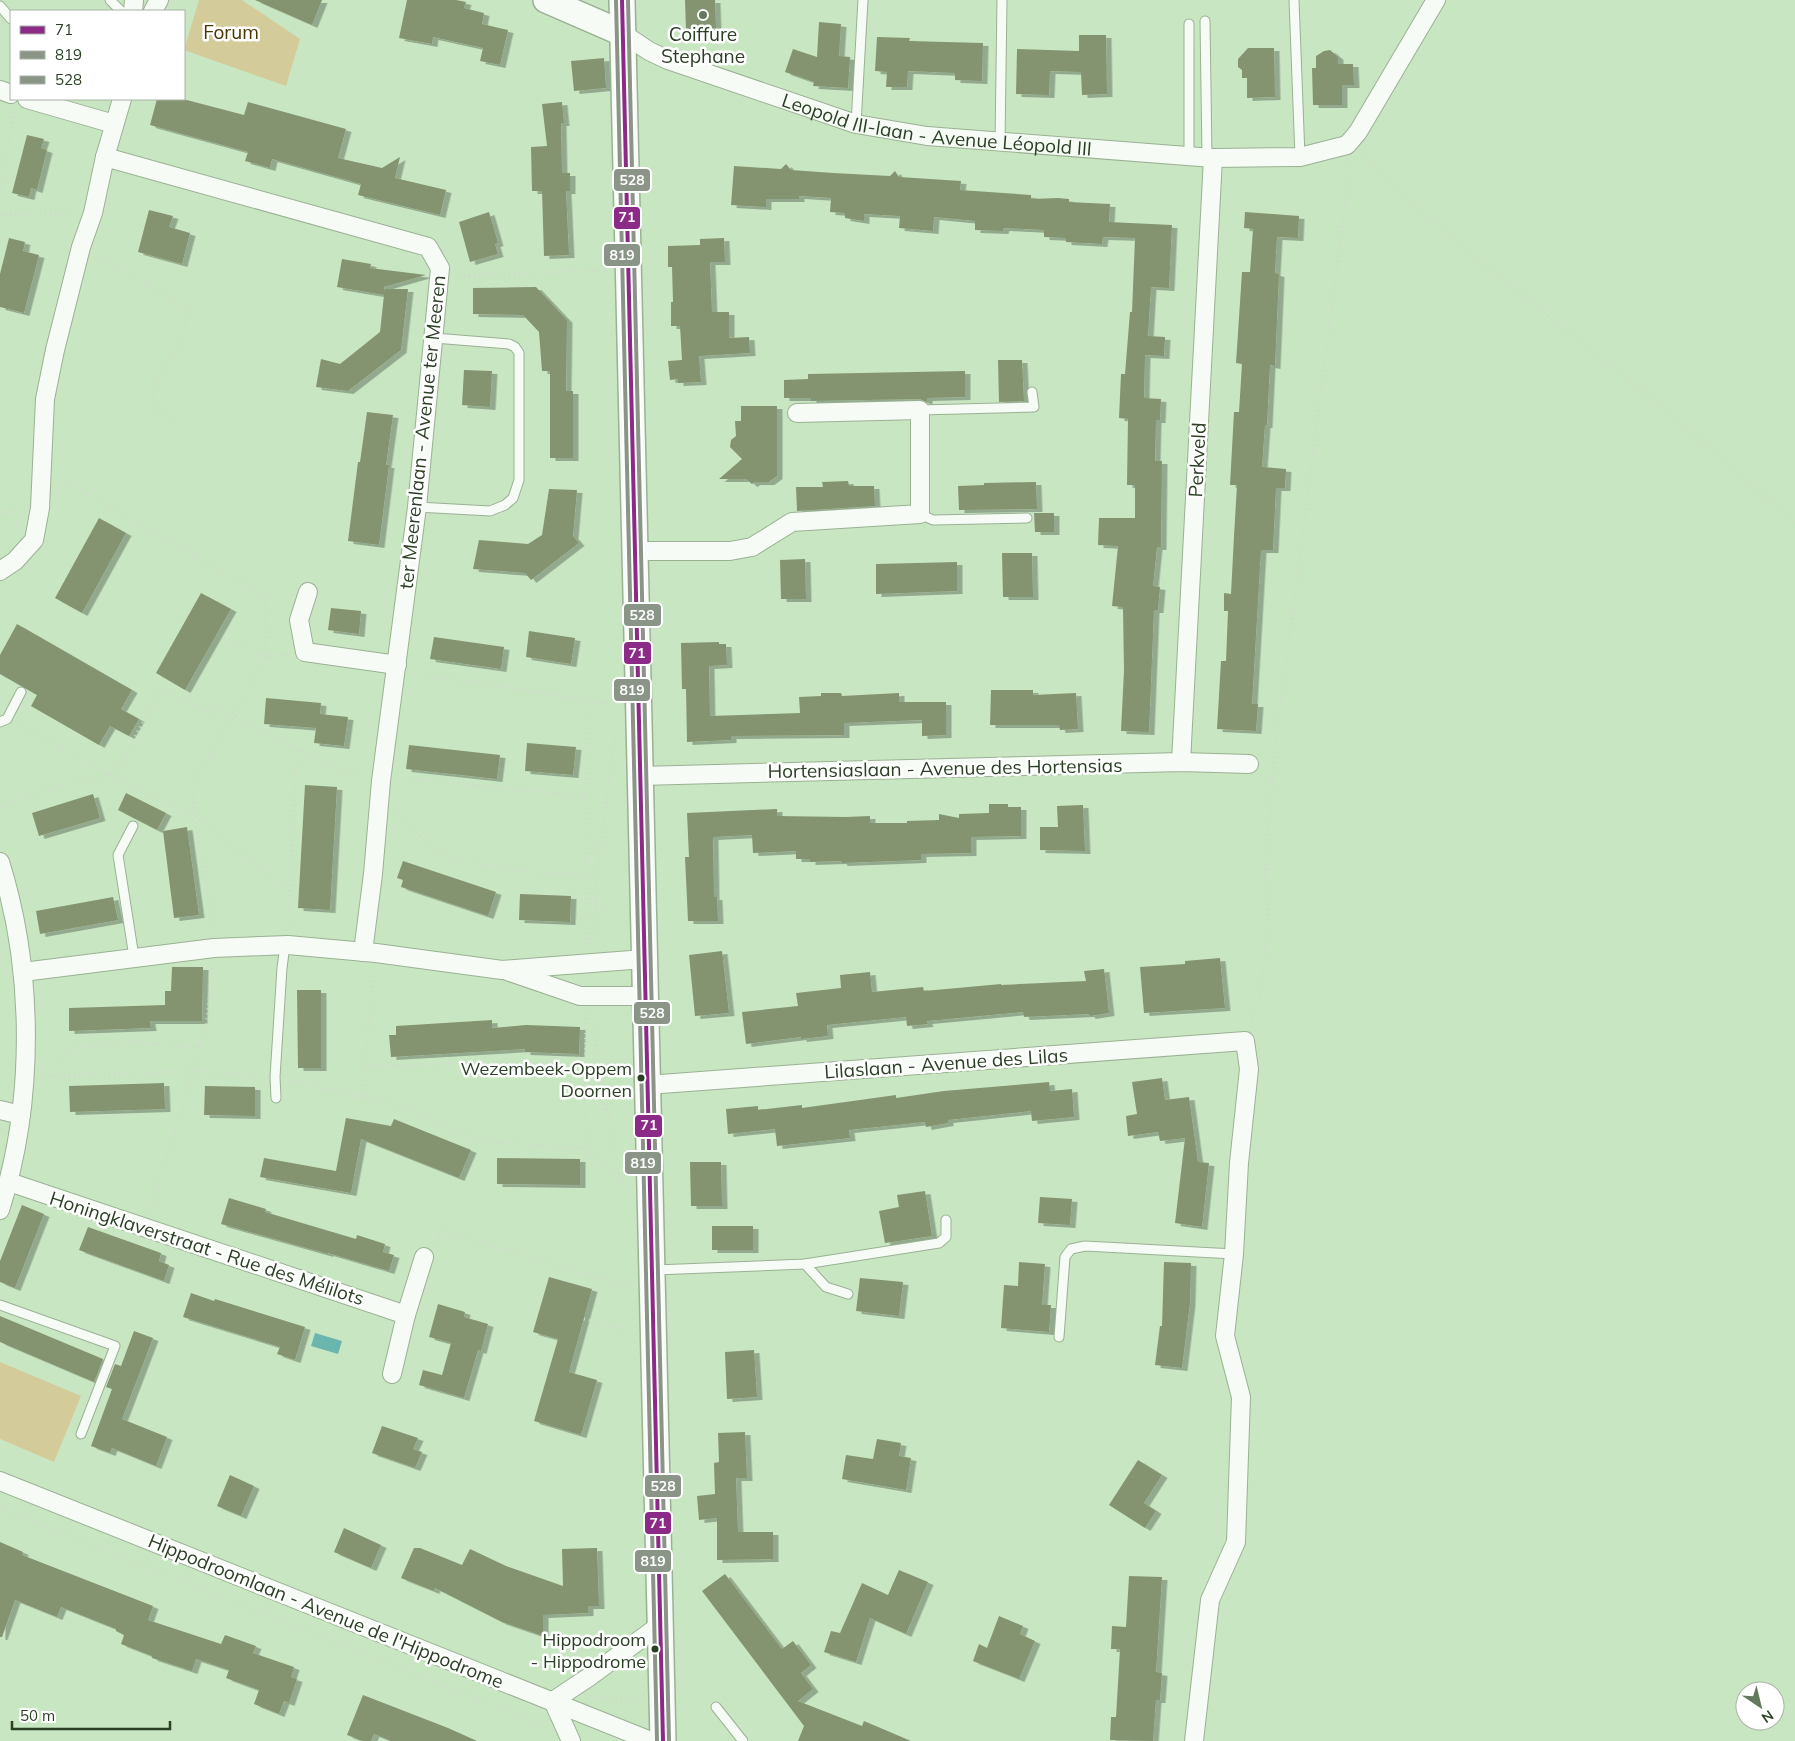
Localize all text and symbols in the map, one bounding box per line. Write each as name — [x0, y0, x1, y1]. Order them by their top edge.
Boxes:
marker: Coiffure Stephane — [697, 9, 709, 21]
legend — [10, 10, 185, 100]
text: 71 — [55, 20, 73, 39]
park label: Forum — [203, 20, 259, 44]
place label: Coiffure Stephane — [661, 22, 745, 68]
text: 819 — [55, 45, 82, 64]
text: 528 — [55, 70, 82, 89]
street label: Leopold III-laan - Avenue Léopold III — [779, 88, 1093, 161]
line badge: 528 — [613, 168, 651, 192]
text: 528 — [619, 171, 645, 189]
line badge: 71 — [613, 206, 641, 230]
text: 71 — [619, 208, 635, 226]
line badge: 819 — [603, 243, 641, 267]
text: 819 — [609, 246, 635, 264]
street label: ter Meerenlaan - Avenue ter Meeren — [394, 274, 450, 590]
street label: Perkveld — [1183, 422, 1211, 498]
line badge: 528 — [623, 603, 662, 627]
text: 528 — [629, 606, 655, 624]
line badge: 71 — [623, 641, 652, 665]
text: 71 — [629, 644, 645, 662]
line badge: 819 — [613, 678, 651, 702]
text: 819 — [619, 681, 645, 699]
street label: Hortensiaslaan - Avenue des Hortensias — [767, 753, 1123, 783]
line badge: 528 — [633, 1001, 671, 1025]
text: 528 — [639, 1004, 665, 1022]
street label: Lilaslaan - Avenue des Lilas — [823, 1043, 1069, 1083]
place label: Wezembeek-Oppem Doornen — [461, 1057, 632, 1102]
marker: Wezembeek-Oppem Doornen — [636, 1073, 646, 1083]
line badge: 71 — [634, 1114, 663, 1138]
text: 71 — [641, 1116, 657, 1134]
line badge: 819 — [624, 1151, 662, 1175]
text: 819 — [630, 1154, 656, 1172]
street label: Honingklaverstraat - Rue des Mélilots — [47, 1186, 367, 1310]
line badge: 528 — [644, 1474, 682, 1498]
text: 528 — [650, 1477, 676, 1495]
line badge: 71 — [644, 1511, 672, 1535]
text: 71 — [650, 1514, 666, 1532]
street label: Hippodroomlaan - Avenue de l'Hippodrome — [145, 1528, 507, 1694]
line badge: 819 — [634, 1549, 672, 1573]
text: 819 — [640, 1552, 666, 1570]
place label: Hippodroom - Hippodrome — [531, 1628, 646, 1673]
marker: Hippodroom - Hippodrome — [650, 1644, 660, 1654]
north arrow — [1735, 1681, 1785, 1731]
scale bar — [12, 1698, 170, 1730]
text: 50 m — [20, 1706, 55, 1725]
text: N — [1758, 1706, 1777, 1727]

